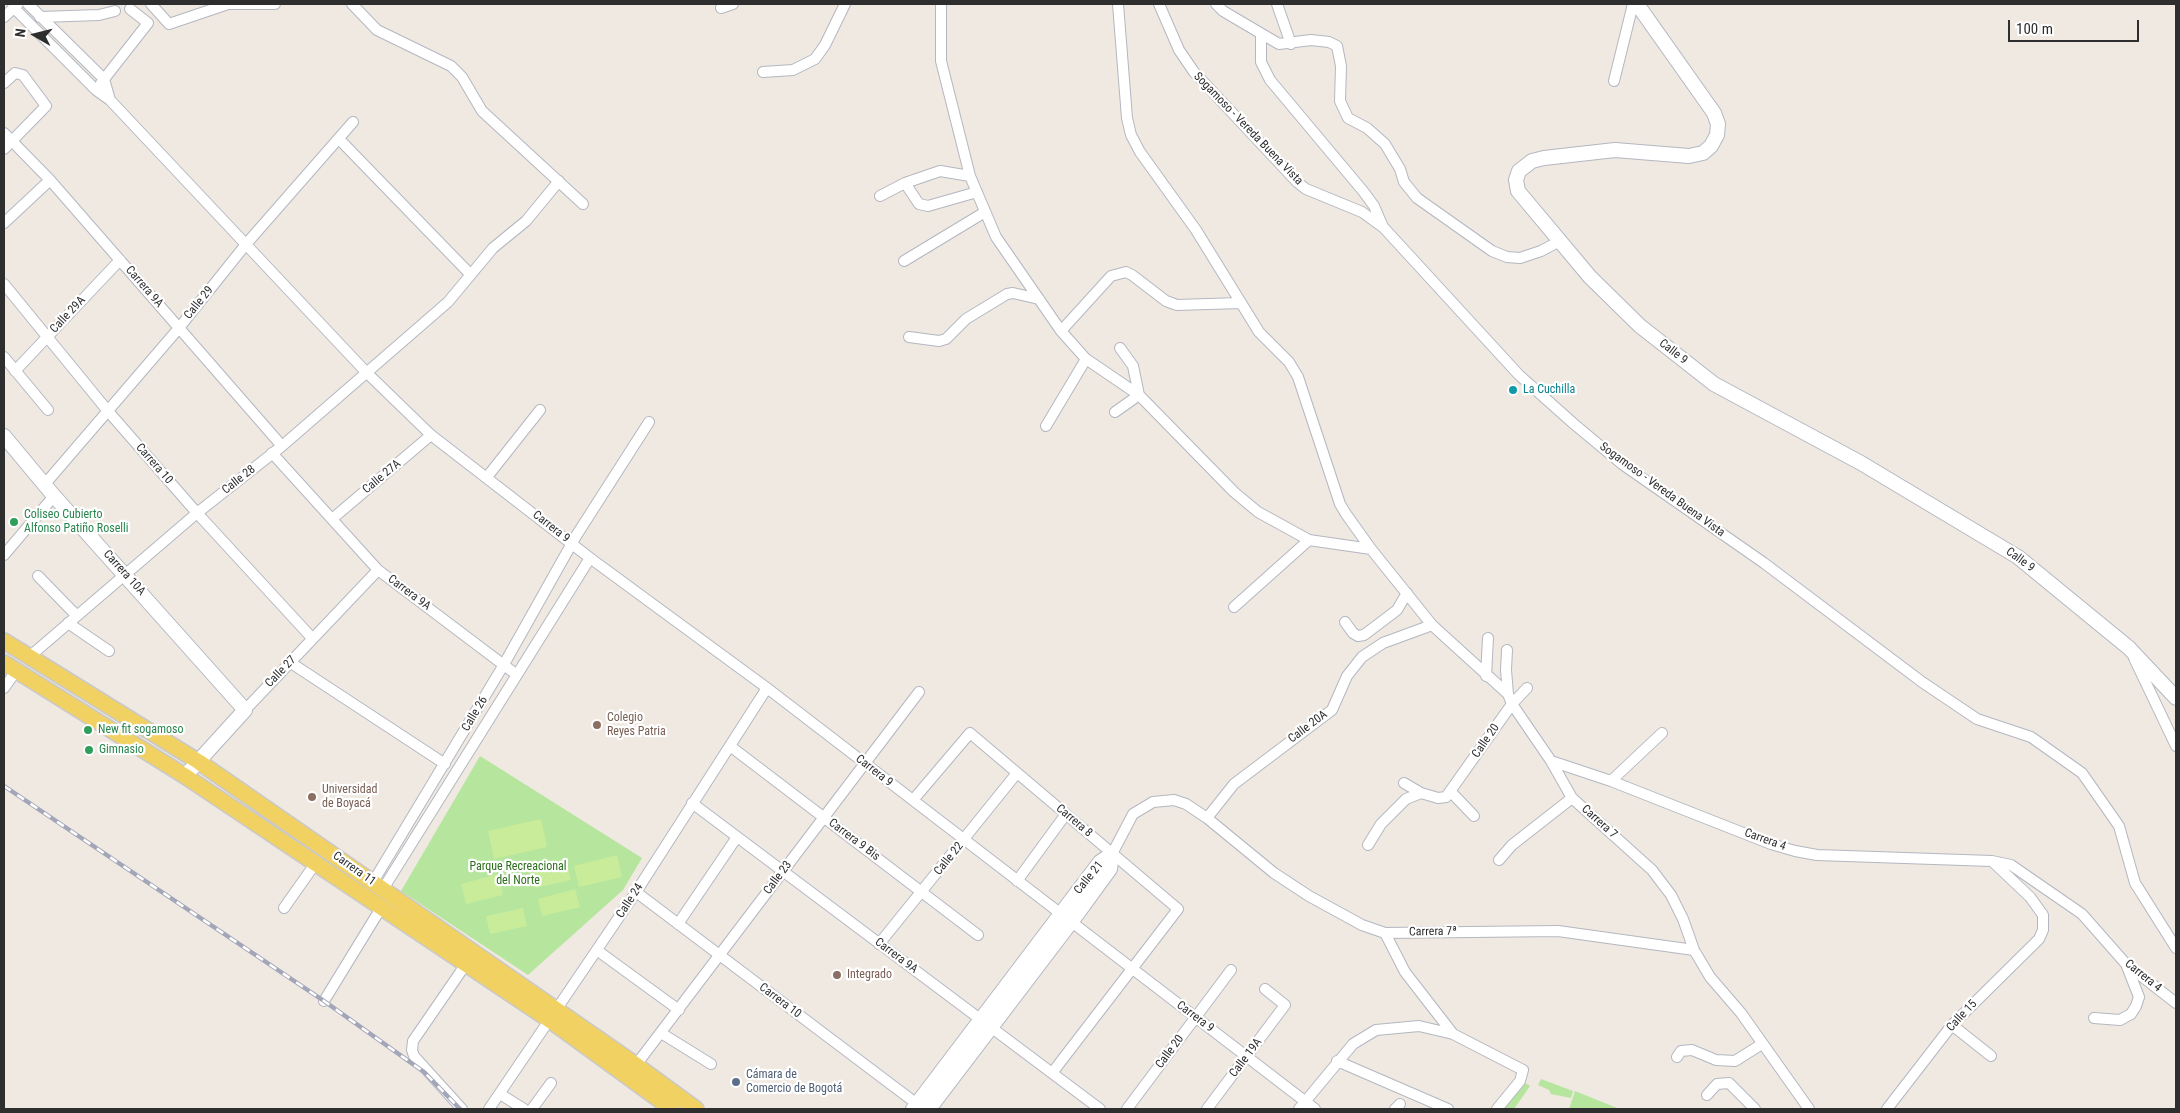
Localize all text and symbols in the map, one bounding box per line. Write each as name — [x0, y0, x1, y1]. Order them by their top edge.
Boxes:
north arrow — [10, 10, 60, 60]
scale bar — [2010, 10, 2141, 42]
text: 100 m — [2016, 20, 2053, 38]
text: N — [12, 28, 29, 38]
street label: Sogamoso - Vereda Buena Vista — [1190, 70, 1306, 188]
street label: Carrera 9A — [122, 263, 166, 311]
street label: Calle 29 — [181, 284, 217, 322]
street label: Calle 29A — [47, 294, 89, 336]
street label: Calle 9 — [1656, 336, 1690, 368]
place label: La Cuchilla — [1523, 383, 1575, 397]
marker: La Cuchilla — [1507, 384, 1519, 396]
street label: Sogamoso - Vereda Buena Vista — [1597, 440, 1727, 540]
street label: Carrera 10 — [132, 441, 176, 487]
street label: Calle 27A — [360, 457, 404, 497]
street label: Calle 28 — [219, 463, 259, 497]
place label: Coliseo Cubierto Alfonso Patiño Roselli — [24, 508, 129, 536]
street label: Carrera 9 — [530, 508, 572, 546]
marker: Coliseo Cubierto Alfonso Patiño Roselli — [8, 516, 20, 528]
street label: Calle 9 — [2003, 545, 2037, 575]
street label: Carrera 10A — [100, 547, 148, 599]
street label: Carrera 9A — [385, 572, 433, 614]
street label: Calle 27 — [263, 653, 299, 691]
street label: Calle 26 — [459, 694, 491, 734]
street label: Calle 20A — [1286, 708, 1330, 746]
place label: Colegio Reyes Patria — [607, 711, 666, 739]
marker: Colegio Reyes Patria — [591, 719, 603, 731]
street label: Calle 20 — [1469, 721, 1503, 761]
place label: New fit sogamoso — [98, 723, 184, 737]
marker: New fit sogamoso — [82, 724, 94, 736]
place label: Gimnasio — [99, 743, 144, 757]
marker: Gimnasio — [83, 744, 95, 756]
street label: Carrera 9 — [853, 752, 895, 790]
place label: Universidad de Boyacá — [322, 783, 378, 811]
marker: Universidad de Boyacá — [306, 791, 318, 803]
street label: Carrera 8 — [1053, 802, 1095, 840]
street label: Carrera 7 — [1578, 802, 1620, 842]
street label: Carrera 9 Bis — [825, 816, 883, 864]
street label: Carrera 4 — [1742, 826, 1788, 854]
street label: Calle 22 — [931, 840, 967, 878]
street label: Carrera 11 — [330, 849, 378, 889]
street label: Calle 23 — [761, 858, 795, 898]
street label: Calle 21 — [1071, 859, 1107, 897]
park label: Parque Recreacional del Norte — [469, 860, 567, 888]
street label: Calle 24 — [614, 881, 646, 921]
street label: Carrera 7ª — [1409, 924, 1457, 940]
street label: Carrera 9A — [872, 935, 920, 977]
street label: Carrera 4 — [2122, 957, 2164, 995]
place label: Integrado — [847, 968, 892, 982]
marker: Integrado — [831, 969, 843, 981]
street label: Carrera 10 — [756, 980, 804, 1022]
street label: Calle 15 — [1944, 997, 1980, 1035]
street label: Carrera 9 — [1173, 998, 1217, 1036]
street label: Calle 20 — [1153, 1032, 1187, 1072]
street label: Calle 19A — [1227, 1036, 1265, 1080]
place label: Cámara de Comercio de Bogotá — [746, 1068, 842, 1096]
marker: Cámara de Comercio de Bogotá — [730, 1076, 742, 1088]

